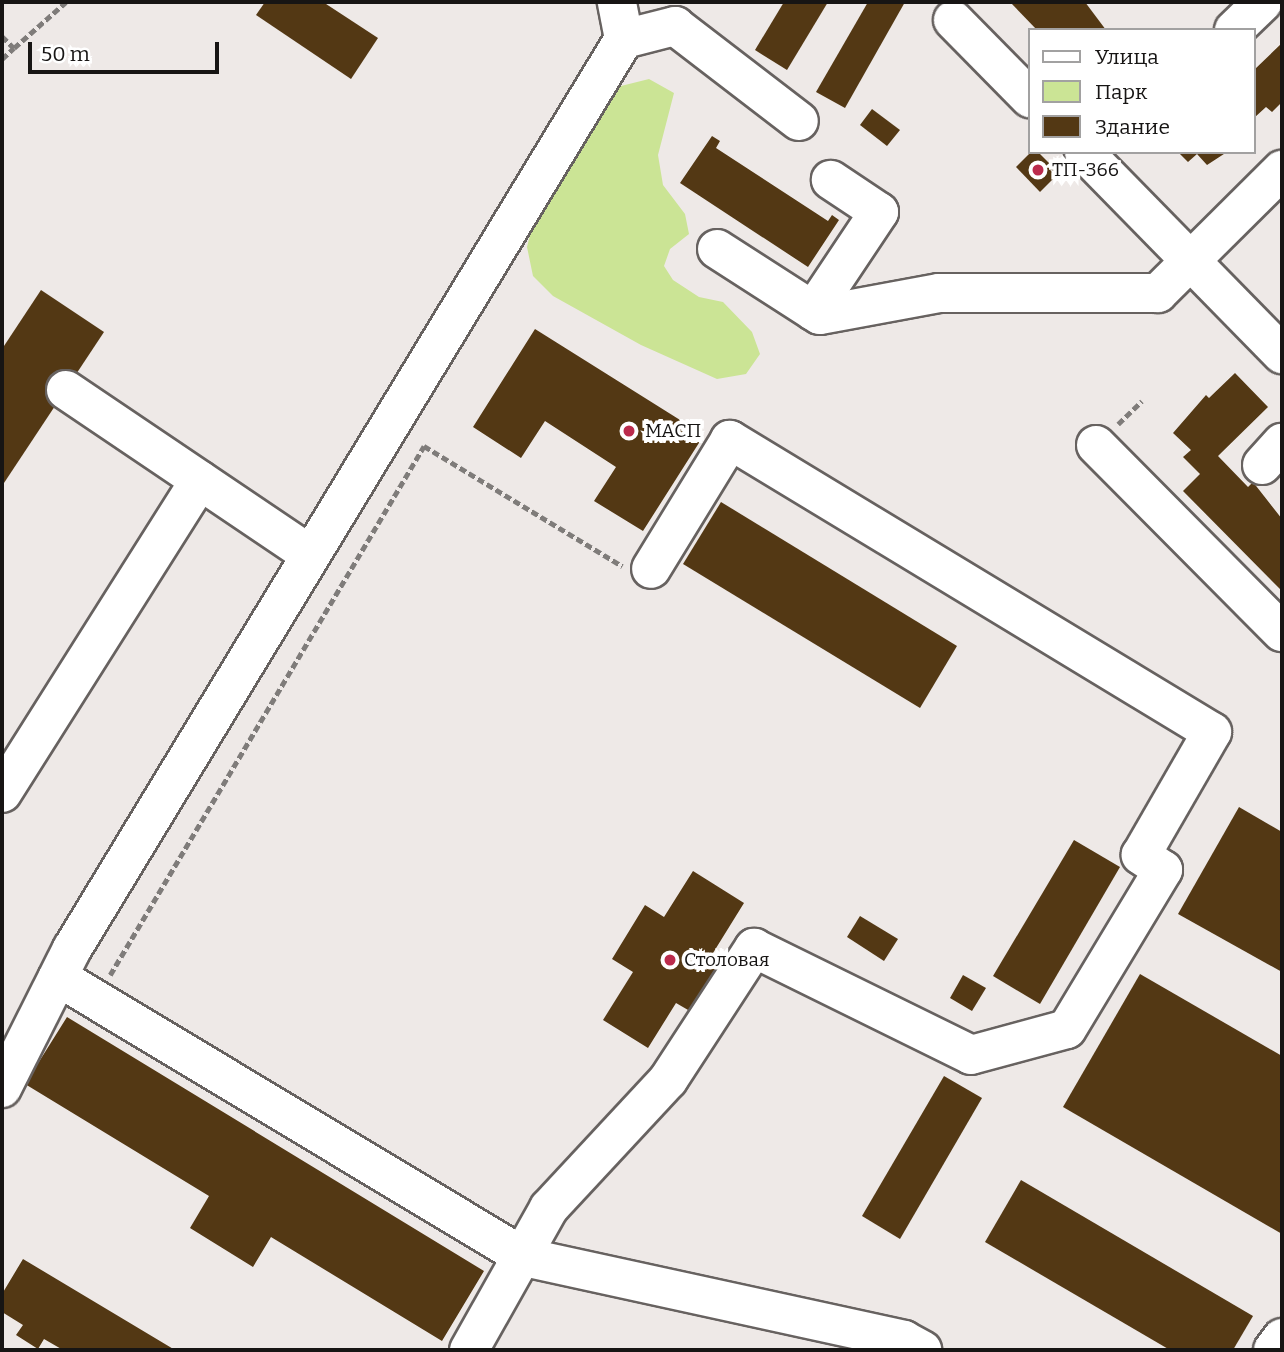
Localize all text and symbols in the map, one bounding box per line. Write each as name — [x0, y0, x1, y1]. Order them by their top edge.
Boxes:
scale bar — [32, 28, 222, 72]
legend — [1028, 28, 1256, 154]
text: 50 m — [41, 41, 90, 67]
text: Улица — [1095, 44, 1159, 70]
text: Парк — [1095, 79, 1147, 105]
text: Здание — [1095, 114, 1170, 140]
place label: ТП-366 — [1052, 159, 1119, 181]
marker: ТП-366 — [1030, 162, 1046, 178]
place label: МАСП — [645, 420, 701, 442]
marker: МАСП — [619, 421, 639, 441]
place label: Столовая — [684, 949, 770, 971]
marker: Столовая — [662, 952, 678, 968]

